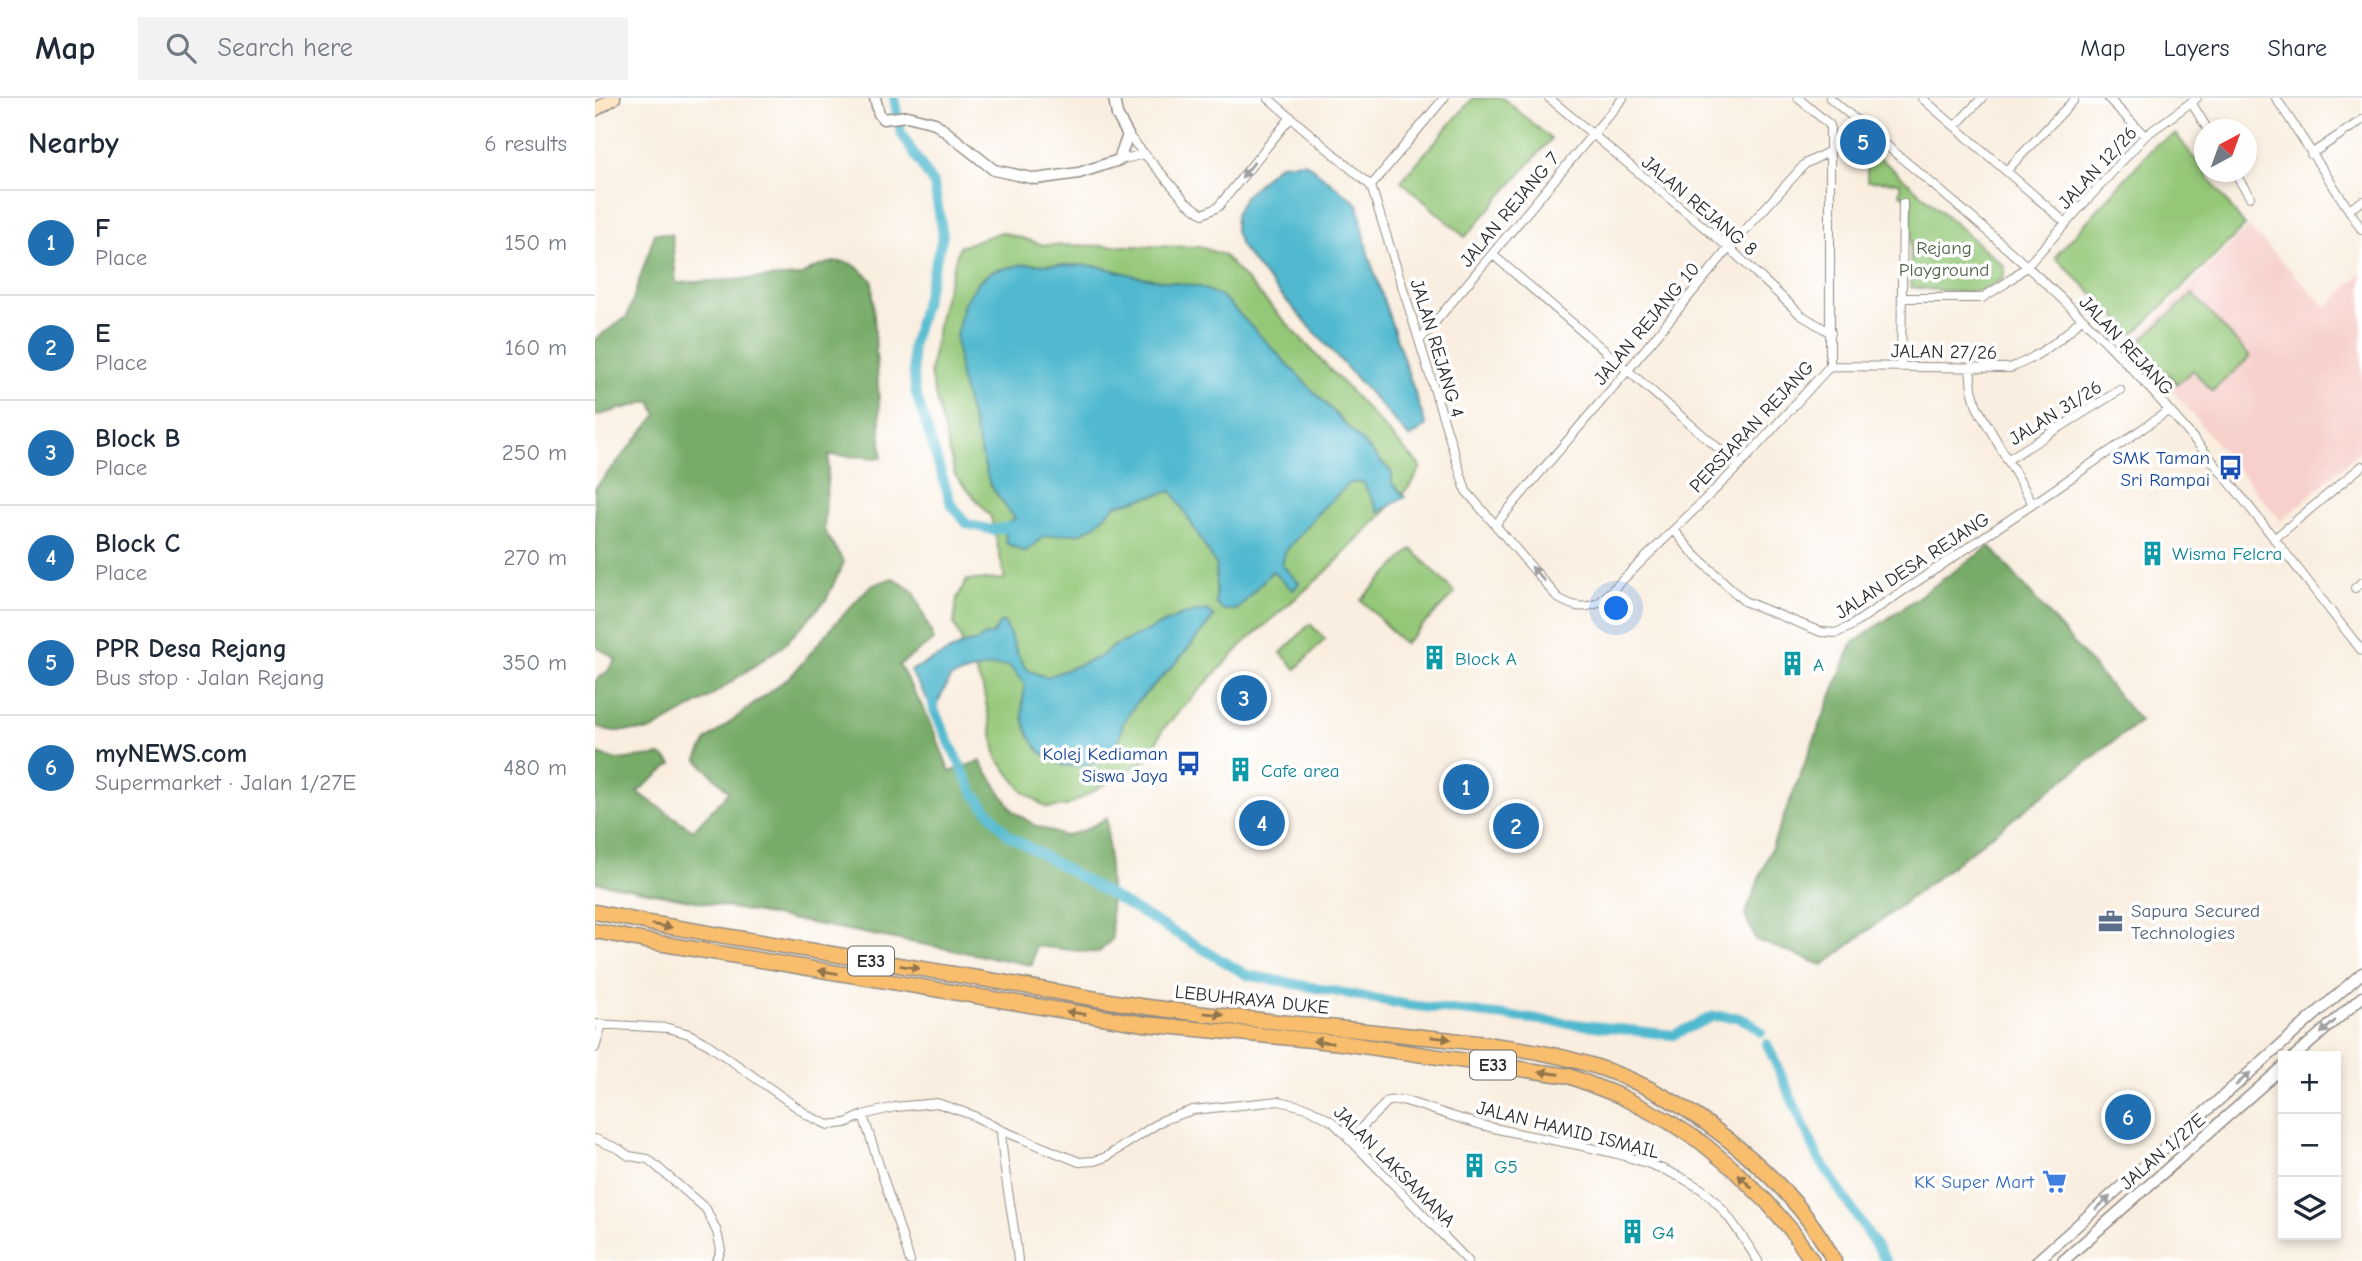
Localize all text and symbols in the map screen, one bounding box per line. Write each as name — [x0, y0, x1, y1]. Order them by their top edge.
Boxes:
search box — [138, 17, 628, 80]
text: Map — [35, 29, 96, 67]
icon: search — [162, 29, 200, 67]
text: Search here — [218, 33, 353, 63]
text: Map — [2080, 34, 2126, 62]
text: Layers — [2164, 34, 2229, 62]
text: Share — [2267, 34, 2327, 62]
pin: 5 — [1840, 116, 1886, 168]
north arrow — [2194, 119, 2257, 182]
street label: JALAN 12/26 — [2054, 122, 2142, 214]
text: Nearby — [28, 126, 119, 161]
text: 6 results — [484, 130, 567, 157]
street label: JALAN REJANG 7 — [1455, 148, 1564, 272]
street label: JALAN REJANG 8 — [1637, 151, 1762, 260]
one-way arrow — [1241, 162, 1256, 179]
text: F — [95, 214, 110, 244]
text: 1 — [46, 229, 56, 256]
text: 150 m — [505, 229, 567, 256]
park label: Rejang Playground — [1899, 237, 1989, 281]
text: Place — [95, 244, 147, 271]
street label: JALAN REJANG 10 — [1589, 258, 1704, 389]
street label: JALAN REJANG 4 — [1406, 277, 1469, 420]
street label: JALAN REJANG — [2075, 291, 2178, 400]
text: E — [95, 319, 110, 349]
text: 2 — [45, 334, 57, 361]
text: 160 m — [505, 334, 567, 361]
street label: JALAN 27/26 — [1891, 340, 1997, 364]
text: Place — [95, 349, 147, 376]
street label: PERSIARAN REJANG — [1685, 356, 1819, 497]
street label: JALAN 31/26 — [2005, 376, 2106, 450]
text: Block B — [95, 424, 181, 454]
text: 3 — [45, 439, 57, 466]
text: 250 m — [502, 439, 567, 466]
place label: SMK Taman Sri Rampai — [2113, 447, 2210, 491]
text: Place — [95, 454, 147, 481]
bus stop icon: SMK Taman Sri Rampai — [2216, 454, 2244, 482]
street label: JALAN DESA REJANG — [1831, 508, 1994, 624]
text: Block C — [95, 529, 180, 559]
building icon: Wisma Felcra — [2138, 539, 2166, 567]
place label: Wisma Felcra — [2172, 543, 2282, 565]
text: 4 — [46, 544, 56, 571]
text: 270 m — [503, 544, 567, 571]
text: Place — [95, 559, 147, 586]
one-way arrow — [1530, 566, 1546, 583]
your location — [1599, 591, 1633, 625]
text: PPR Desa Rejang — [95, 634, 287, 664]
building icon: Block A — [1421, 644, 1449, 672]
place label: Block A — [1455, 648, 1517, 670]
text: 5 — [45, 649, 57, 676]
text: 350 m — [502, 649, 567, 676]
building icon: A — [1779, 650, 1807, 678]
place label: A — [1813, 654, 1824, 676]
text: Bus stop · Jalan Rejang — [95, 664, 324, 691]
pin: 3 — [1221, 672, 1267, 724]
text: myNEWS.com — [95, 739, 247, 769]
place label: Kolej Kediaman Siswa Jaya — [1042, 743, 1168, 787]
bus stop icon: Kolej Kediaman Siswa Jaya — [1174, 750, 1202, 778]
text: 6 — [45, 754, 57, 781]
text: 480 m — [503, 754, 567, 781]
building icon: Cafe area — [1227, 756, 1255, 784]
place label: Cafe area — [1261, 760, 1340, 782]
pin: 1 — [1443, 761, 1489, 813]
text: Supermarket · Jalan 1/27E — [95, 769, 356, 796]
pin: 4 — [1239, 797, 1285, 849]
pin: 2 — [1493, 800, 1539, 852]
place label: Sapura Secured Technologies — [2131, 900, 2260, 944]
office icon: Sapura Secured Technologies — [2097, 907, 2125, 935]
one-way arrow — [651, 921, 673, 932]
road number: E33 — [848, 946, 894, 976]
one-way arrow — [899, 962, 921, 973]
one-way arrow — [817, 966, 839, 977]
street label: LEBUHRAYA DUKE — [1174, 981, 1330, 1019]
one-way arrow — [1065, 1007, 1087, 1018]
one-way arrow — [1204, 1009, 1226, 1020]
one-way arrow — [2320, 1018, 2337, 1034]
one-way arrow — [1430, 1033, 1452, 1044]
one-way arrow — [1312, 1036, 1334, 1047]
road number: E33 — [1470, 1050, 1516, 1080]
map controls — [2278, 1051, 2341, 1240]
button: + — [2278, 1051, 2341, 1114]
one-way arrow — [1538, 1067, 1560, 1078]
one-way arrow — [2234, 1071, 2252, 1087]
pin: 6 — [2105, 1091, 2151, 1143]
street label: JALAN HAMID ISMAIL — [1474, 1097, 1662, 1163]
street label: JALAN LAKSAMANA — [1329, 1102, 1459, 1232]
street label: JALAN 1/27E — [2116, 1109, 2210, 1195]
button: − — [2278, 1114, 2341, 1177]
building icon: G5 — [1460, 1152, 1488, 1180]
place label: G5 — [1494, 1156, 1518, 1178]
supermarket icon: KK Super Mart — [2040, 1167, 2068, 1195]
place label: KK Super Mart — [1914, 1171, 2035, 1193]
one-way arrow — [1737, 1173, 1753, 1189]
button: layers — [2278, 1177, 2341, 1240]
one-way arrow — [2094, 1195, 2111, 1211]
building icon: G4 — [1618, 1218, 1646, 1246]
place label: G4 — [1652, 1222, 1675, 1244]

